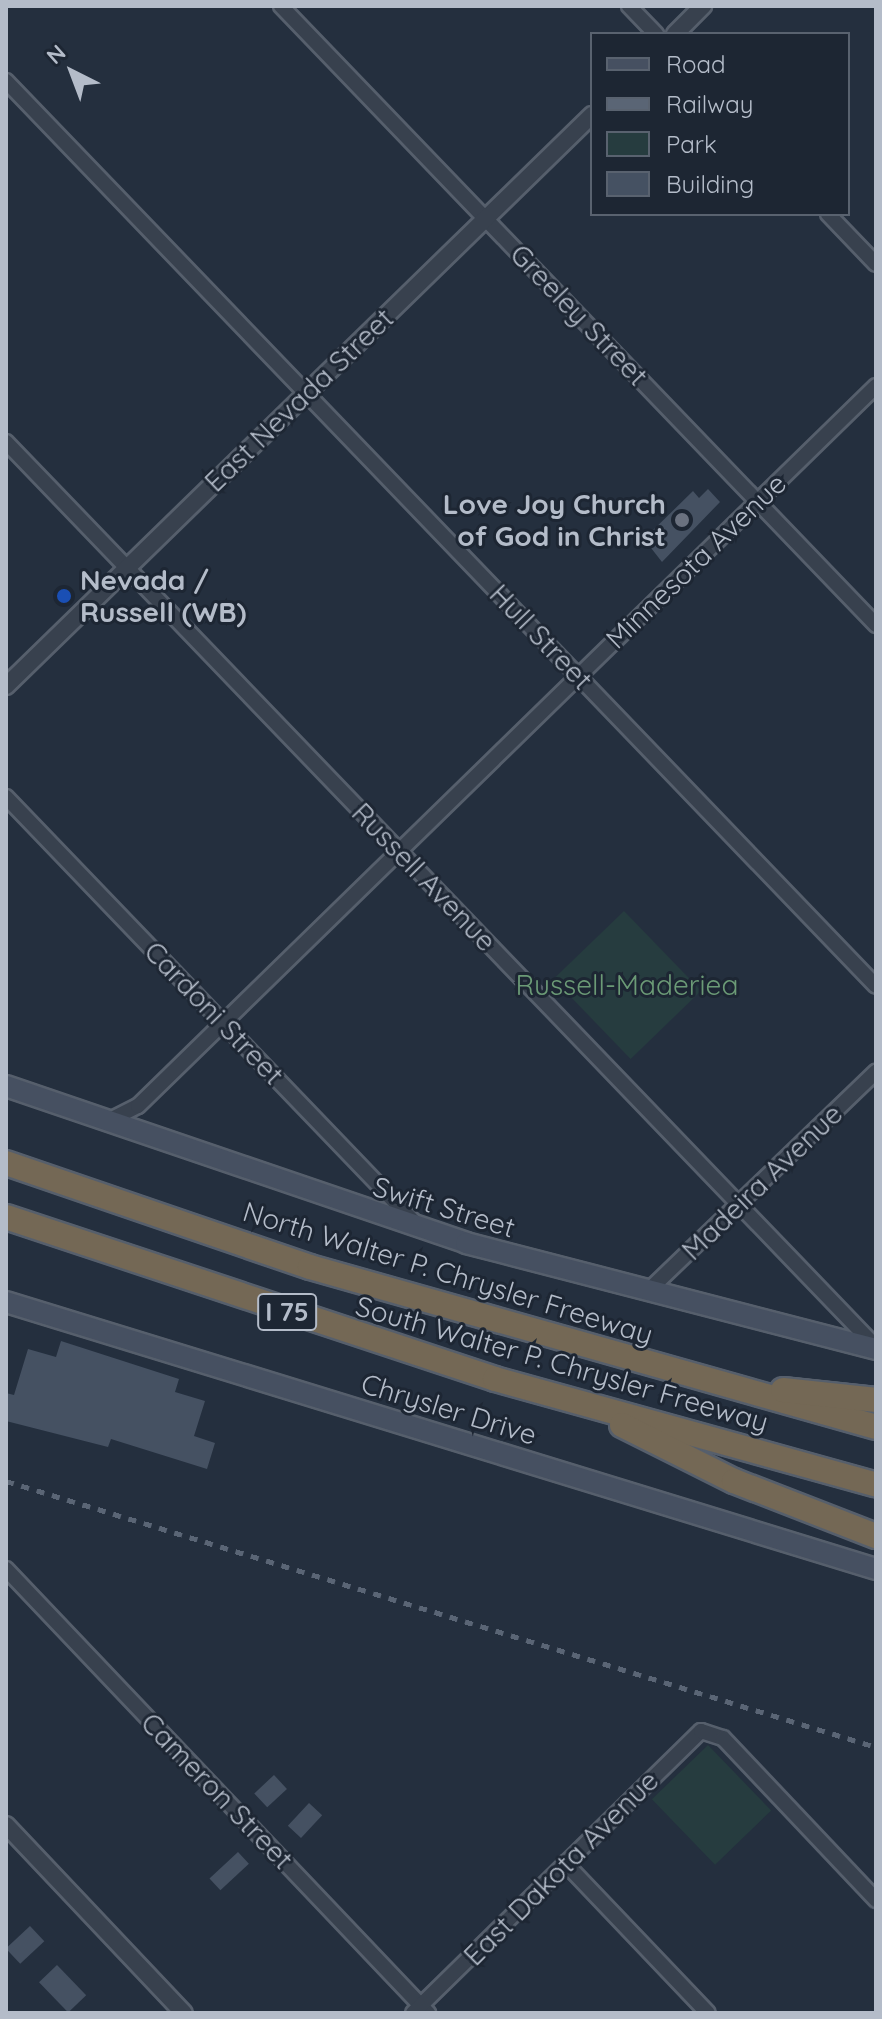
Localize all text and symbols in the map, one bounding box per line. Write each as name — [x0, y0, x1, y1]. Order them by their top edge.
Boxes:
north arrow — [32, 32, 112, 112]
legend — [590, 32, 850, 216]
text: N — [41, 38, 71, 70]
text: Road — [666, 49, 726, 79]
text: Railway — [666, 89, 753, 119]
text: Park — [666, 129, 717, 159]
text: Building — [666, 169, 754, 199]
street label: Greeley Street — [503, 237, 655, 393]
street label: East Nevada Street — [198, 301, 400, 499]
street label: Minnesota Avenue — [599, 467, 793, 655]
place label: Love Joy Church of God in Christ — [443, 487, 666, 553]
marker: Love Joy Church of God in Christ — [673, 511, 691, 529]
place label: Nevada / Russell (WB) — [80, 563, 247, 629]
street label: Hull Street — [483, 577, 599, 697]
marker: Nevada / Russell (WB) — [55, 587, 73, 605]
street label: Russell Avenue — [345, 796, 503, 958]
street label: Cardoni Street — [137, 935, 291, 1091]
park label: Russell-Maderiea — [516, 968, 738, 1002]
street label: Madeira Avenue — [675, 1097, 849, 1267]
street label: Swift Street — [369, 1170, 519, 1244]
street label: North Walter P. Chrysler Freeway — [239, 1195, 657, 1351]
street label: South Walter P. Chrysler Freeway — [352, 1289, 772, 1439]
road number: I 75 — [257, 1290, 317, 1334]
street label: Chrysler Drive — [357, 1366, 541, 1452]
street label: Cameron Street — [134, 1706, 300, 1876]
street label: East Dakota Avenue — [457, 1764, 665, 1972]

